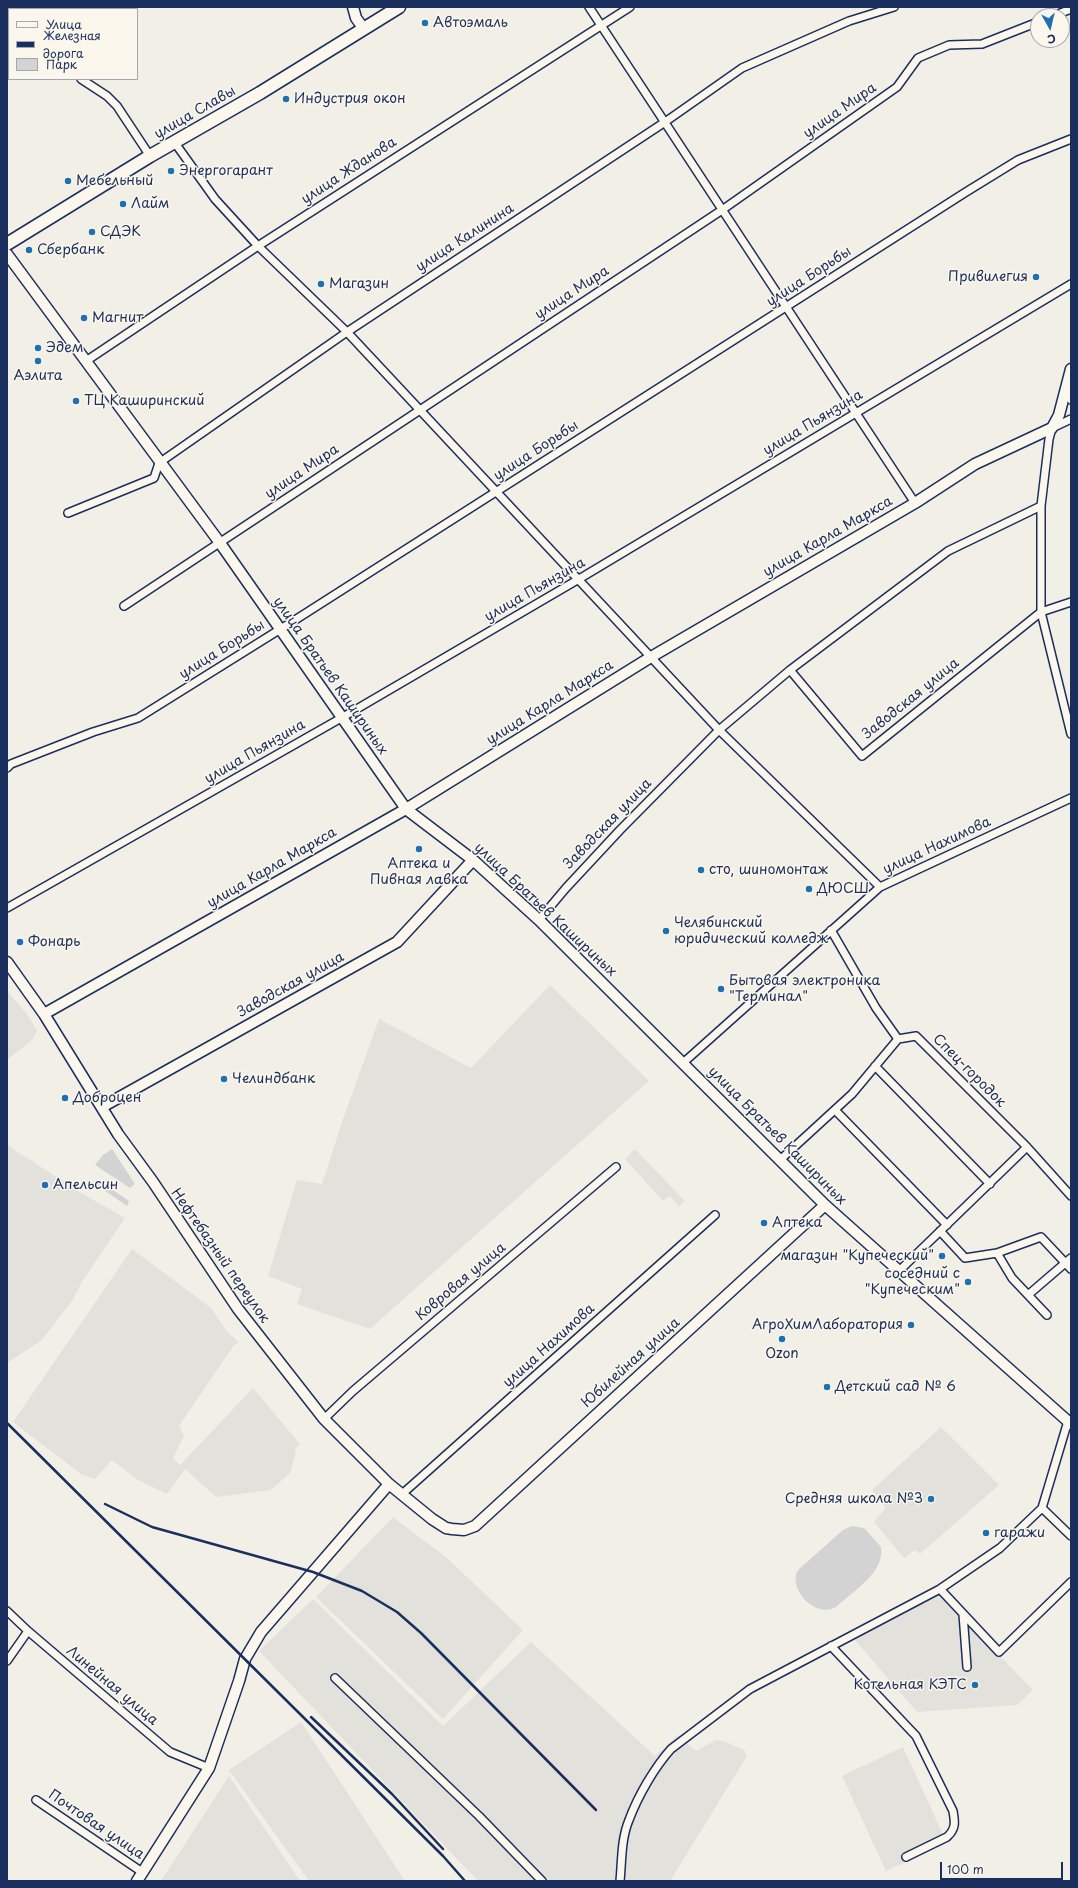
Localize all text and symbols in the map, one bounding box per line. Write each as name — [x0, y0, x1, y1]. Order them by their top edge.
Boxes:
legend — [8, 8, 138, 80]
north arrow — [1030, 8, 1070, 48]
text: Улица — [46, 15, 82, 33]
place label: Автоэмаль — [433, 15, 508, 31]
marker: Автоэмаль — [420, 18, 430, 28]
text: Железная дорога — [43, 26, 101, 62]
text: С — [1046, 30, 1057, 48]
text: Парк — [46, 55, 77, 73]
street label: улица Мира — [800, 80, 880, 142]
street label: улица Славы — [151, 83, 239, 143]
place label: Индустрия окон — [294, 91, 406, 107]
marker: Индустрия окон — [281, 94, 291, 104]
street label: улица Жданова — [298, 134, 400, 208]
place label: Энергогарант — [179, 163, 273, 179]
marker: Энергогарант — [166, 166, 176, 176]
place label: Мебельный — [76, 173, 153, 189]
marker: Мебельный — [63, 176, 73, 186]
place label: Лайм — [131, 196, 169, 212]
marker: Лайм — [118, 199, 128, 209]
street label: улица Калинина — [413, 200, 517, 276]
place label: СДЭК — [100, 224, 141, 240]
marker: СДЭК — [87, 227, 97, 237]
place label: Сбербанк — [37, 242, 105, 258]
street label: улица Борьбы — [763, 243, 855, 311]
marker: Сбербанк — [24, 245, 34, 255]
street label: улица Мира — [532, 263, 612, 323]
place label: Привилегия — [948, 269, 1028, 285]
marker: Привилегия — [1031, 272, 1041, 282]
place label: Магазин — [329, 276, 389, 292]
marker: Магазин — [316, 279, 326, 289]
place label: Магнит — [92, 310, 143, 326]
marker: Магнит — [79, 313, 89, 323]
place label: Эдем — [46, 340, 84, 356]
marker: Эдем — [33, 343, 43, 353]
marker: Аэлита — [33, 356, 43, 366]
place label: Аэлита — [13, 368, 63, 384]
street label: улица Пьянзина — [760, 387, 866, 459]
place label: ТЦ Каширинский — [84, 393, 204, 409]
marker: ТЦ Каширинский — [71, 396, 81, 406]
street label: улица Борьбы — [490, 417, 582, 485]
street label: улица Мира — [262, 441, 342, 503]
street label: улица Карла Маркса — [760, 493, 896, 581]
street label: улица Пьянзина — [482, 554, 588, 626]
street label: улица Братьев Кашириных — [269, 594, 391, 758]
street label: улица Борьбы — [176, 617, 268, 683]
street label: Заводская улица — [859, 655, 963, 743]
street label: улица Карла Маркса — [483, 657, 617, 749]
street label: улица Пьянзина — [202, 716, 308, 788]
street label: Заводская улица — [561, 775, 655, 873]
street label: улица Нахимова — [880, 814, 994, 878]
street label: улица Карла Маркса — [204, 824, 340, 912]
street label: улица Братьев Кашириных — [470, 840, 620, 980]
marker: Аптека и Пивная лавка — [414, 844, 424, 854]
place label: Аптека и Пивная лавка — [370, 856, 468, 888]
place label: сто, шиномонтаж — [709, 862, 828, 878]
marker: сто, шиномонтаж — [696, 865, 706, 875]
place label: ДЮСШ — [817, 881, 869, 897]
marker: ДЮСШ — [804, 884, 814, 894]
place label: Челябинский юридический колледж — [674, 915, 828, 948]
marker: Челябинский юридический колледж — [661, 926, 671, 936]
place label: Фонарь — [28, 934, 80, 950]
marker: Фонарь — [15, 937, 25, 947]
street label: Заводская улица — [235, 949, 347, 1021]
place label: Бытовая электроника "Терминал" — [729, 973, 880, 1006]
marker: Бытовая электроника "Терминал" — [716, 984, 726, 994]
street label: Спец-городок — [929, 1031, 1009, 1111]
street label: улица Братьев Кашириных — [704, 1063, 850, 1209]
place label: Челиндбанк — [232, 1071, 315, 1087]
marker: Челиндбанк — [219, 1074, 229, 1084]
place label: Доброцен — [73, 1090, 141, 1106]
marker: Доброцен — [60, 1093, 70, 1103]
place label: Апельсин — [53, 1177, 118, 1193]
marker: Апельсин — [40, 1180, 50, 1190]
street label: Нефтебазный переулок — [167, 1185, 273, 1327]
place label: Аптека — [772, 1215, 822, 1231]
marker: Аптека — [759, 1218, 769, 1228]
street label: Ковровая улица — [413, 1239, 509, 1325]
place label: магазин "Купеческий" — [780, 1248, 934, 1264]
marker: магазин "Купеческий" — [937, 1251, 947, 1261]
place label: соседний с "Купеческим" — [865, 1266, 960, 1298]
marker: соседний с "Купеческим" — [963, 1277, 973, 1287]
street label: улица Нахимова — [500, 1301, 598, 1391]
street label: Юбилейная улица — [578, 1315, 684, 1411]
place label: АгроХимЛаборатория — [752, 1317, 903, 1333]
marker: АгроХимЛаборатория — [906, 1320, 916, 1330]
marker: Ozon — [777, 1334, 787, 1344]
place label: Ozon — [765, 1346, 799, 1362]
place label: Детский сад № 6 — [835, 1379, 956, 1395]
marker: Детский сад № 6 — [822, 1382, 832, 1392]
place label: Средняя школа №3 — [785, 1491, 923, 1507]
marker: Средняя школа №3 — [926, 1494, 936, 1504]
place label: гаражи — [994, 1525, 1045, 1541]
marker: гаражи — [981, 1528, 991, 1538]
street label: Линейная улица — [63, 1643, 161, 1729]
place label: Котельная КЭТС — [853, 1677, 967, 1693]
marker: Котельная КЭТС — [970, 1680, 980, 1690]
street label: Почтовая улица — [45, 1787, 147, 1863]
scale bar — [942, 1854, 1065, 1880]
text: 100 m — [947, 1860, 984, 1878]

